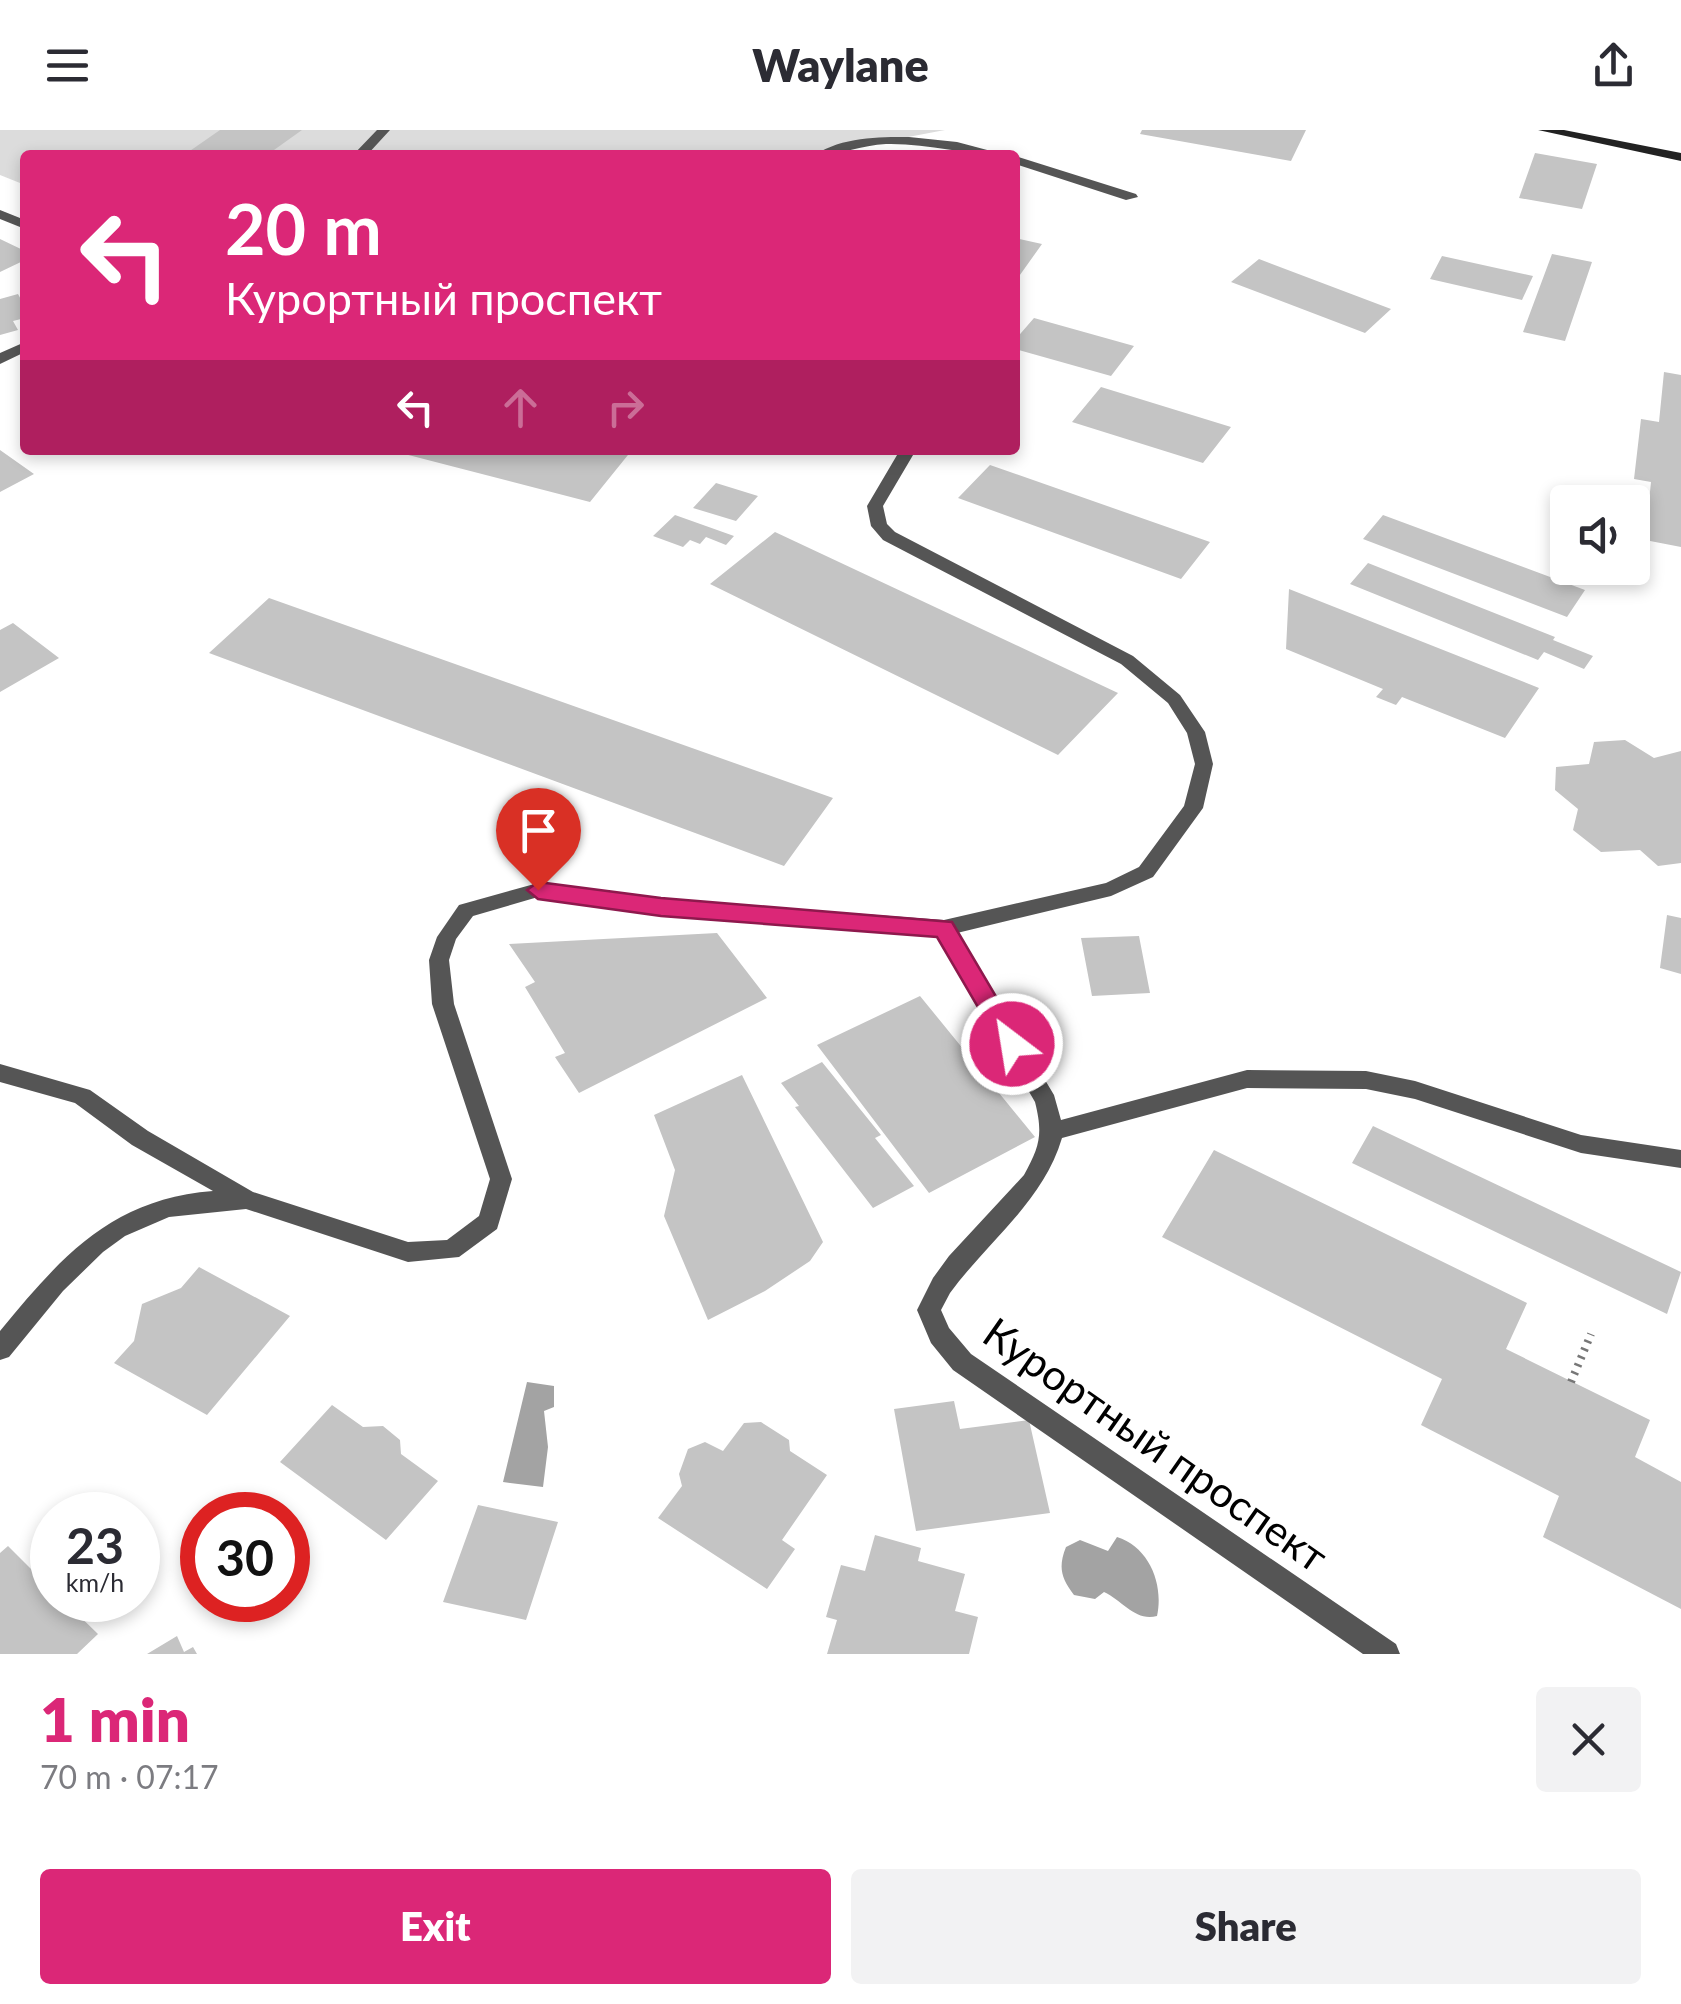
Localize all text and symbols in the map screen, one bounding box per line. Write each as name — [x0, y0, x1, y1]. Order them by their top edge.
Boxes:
icon: menu — [40, 38, 95, 93]
text: Waylane — [752, 38, 929, 92]
icon: share — [1586, 38, 1641, 93]
text: 20 m — [225, 186, 382, 270]
icon: left — [60, 190, 190, 320]
text: Курортный проспект — [225, 271, 662, 325]
icon: left — [388, 380, 443, 435]
icon: ahead — [493, 380, 548, 435]
icon: right — [598, 380, 653, 435]
map controls — [1550, 485, 1650, 585]
button: sound — [1550, 485, 1650, 585]
pin — [496, 788, 581, 891]
icon: arrive — [511, 803, 566, 858]
position arrow — [960, 992, 1064, 1096]
street label: Курортный проспект — [975, 1307, 1337, 1581]
speed limit sign: 30 — [180, 1492, 310, 1622]
text: 23 — [66, 1515, 124, 1575]
text: km/h — [66, 1567, 124, 1597]
text: 1 min — [40, 1683, 190, 1755]
button: close — [1536, 1687, 1641, 1792]
text: 70 m · 07:17 — [40, 1757, 219, 1796]
button: Exit — [40, 1869, 831, 1984]
button: Share — [851, 1869, 1641, 1984]

